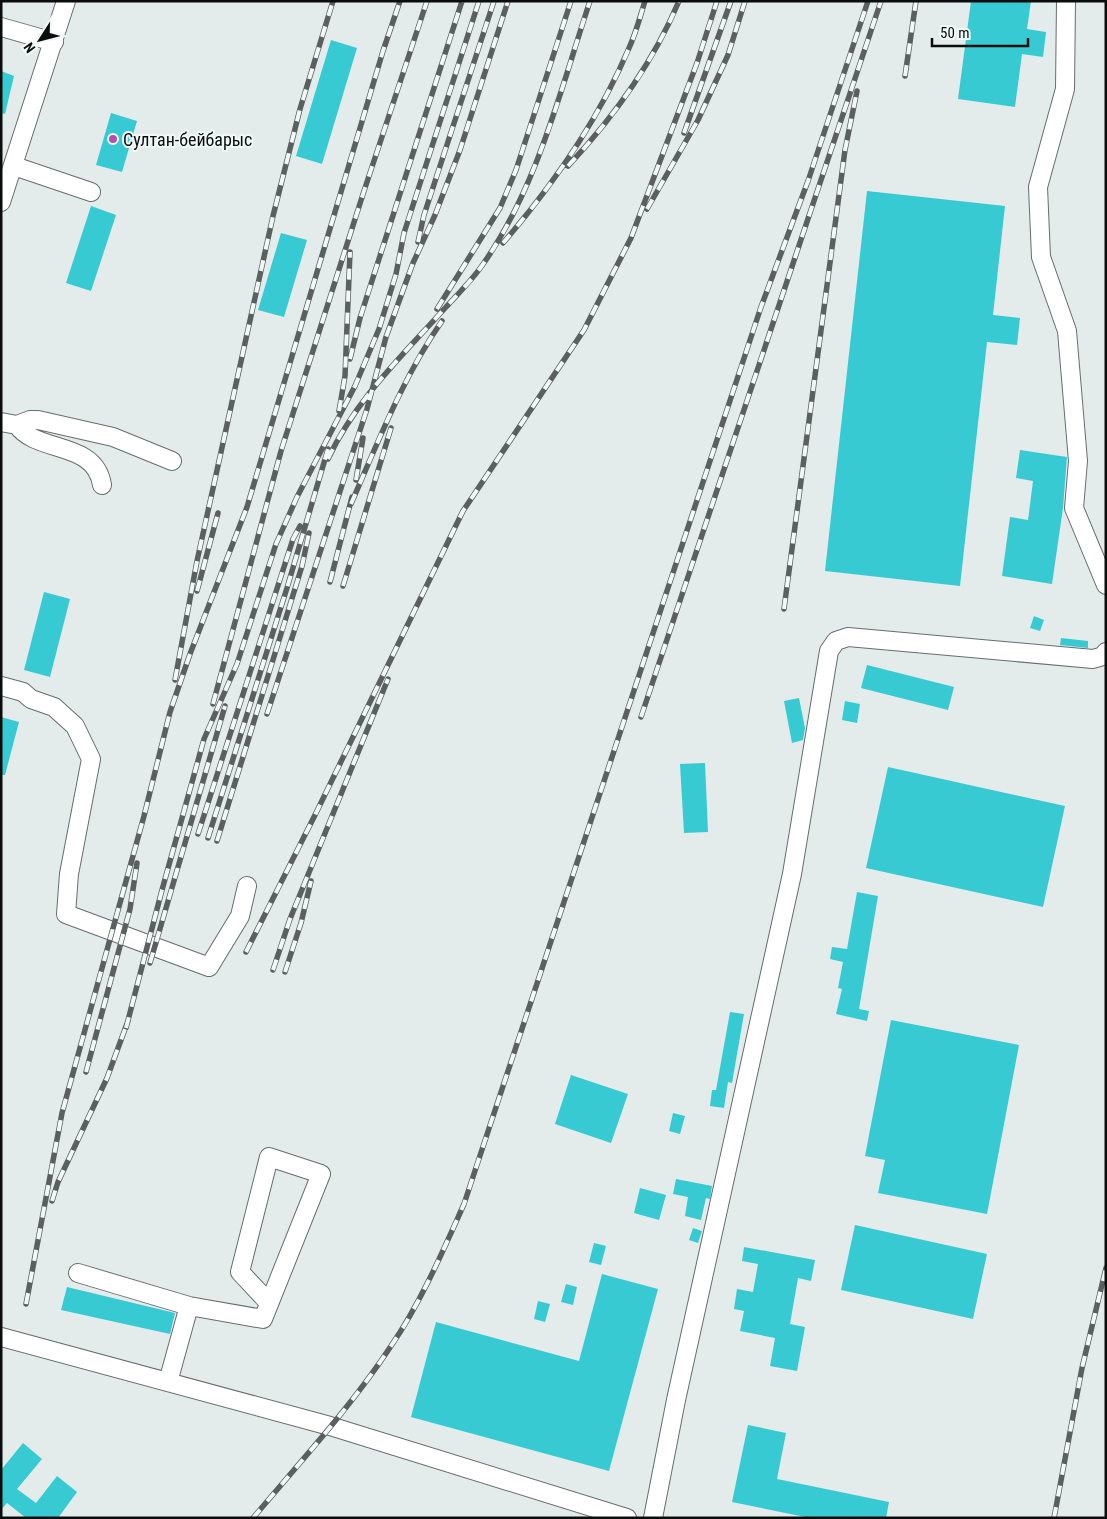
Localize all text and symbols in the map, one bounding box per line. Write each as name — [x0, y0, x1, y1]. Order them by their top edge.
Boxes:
north arrow — [15, 15, 65, 65]
scale bar — [932, 15, 1028, 47]
text: 50 m — [940, 24, 970, 42]
text: N — [20, 39, 38, 56]
place label: Султан-бейбарыс — [123, 129, 252, 150]
marker: Султан-бейбарыс — [107, 133, 119, 145]

